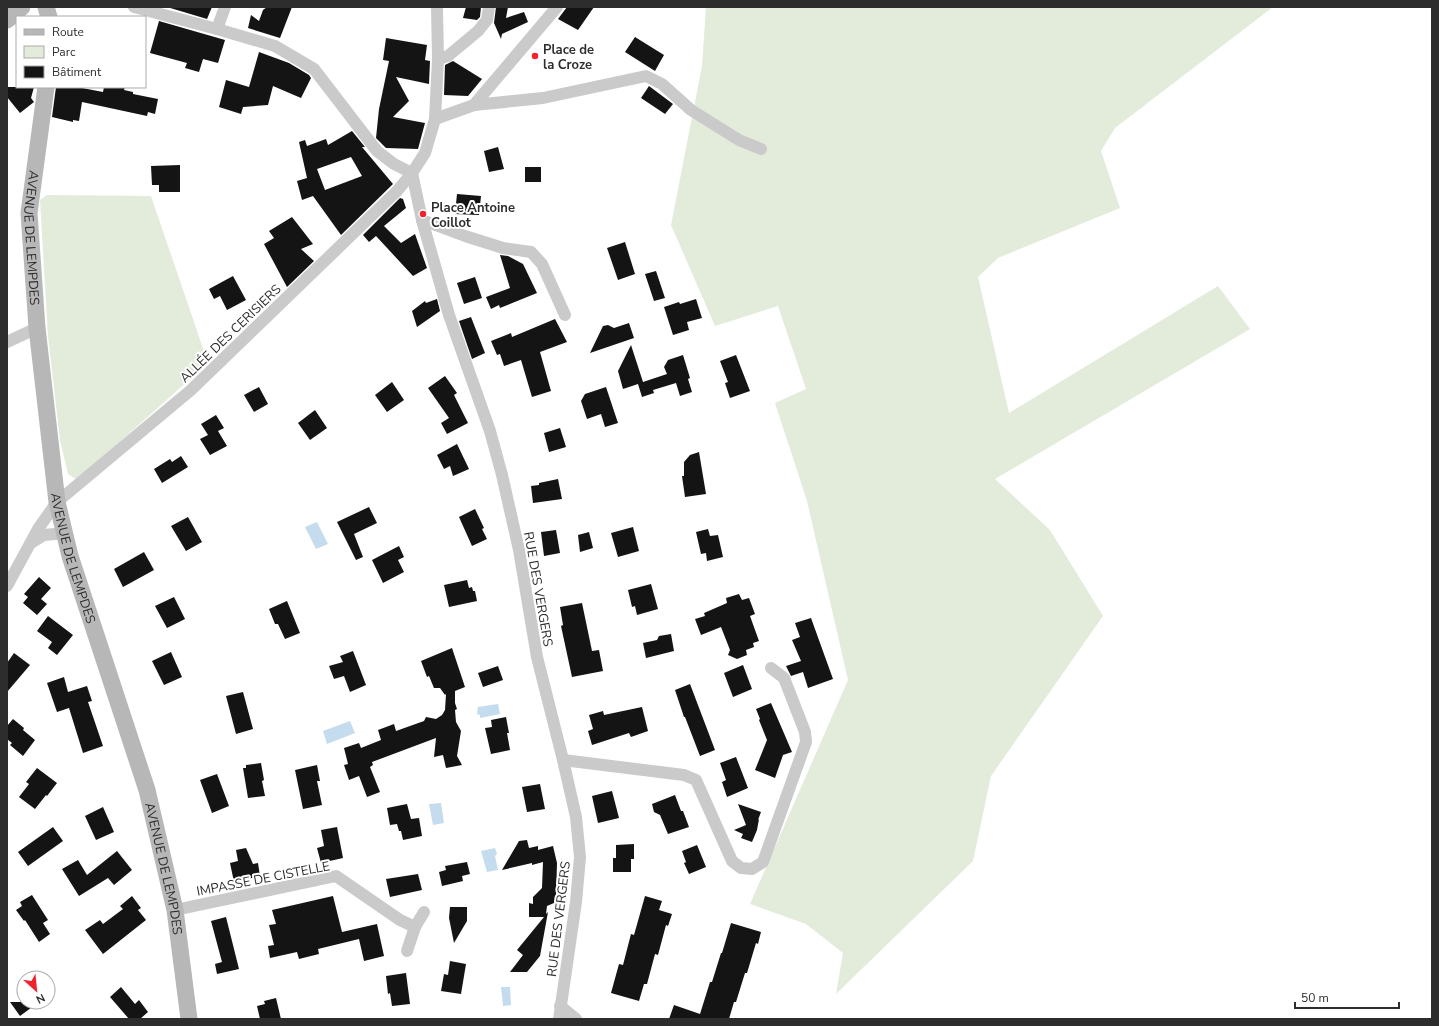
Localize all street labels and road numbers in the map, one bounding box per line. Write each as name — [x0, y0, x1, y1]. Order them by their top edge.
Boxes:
street label: AVENUE DE LEMPDES — [19, 169, 43, 306]
street label: ALLÉE DES CERISIERS — [175, 280, 285, 387]
street label: AVENUE DE LEMPDES — [46, 492, 100, 626]
street label: RUE DES VERGERS — [519, 530, 557, 648]
street label: AVENUE DE LEMPDES — [140, 801, 186, 936]
street label: IMPASSE DE CISTELLE — [195, 857, 331, 901]
street label: RUE DES VERGERS — [543, 860, 575, 978]

